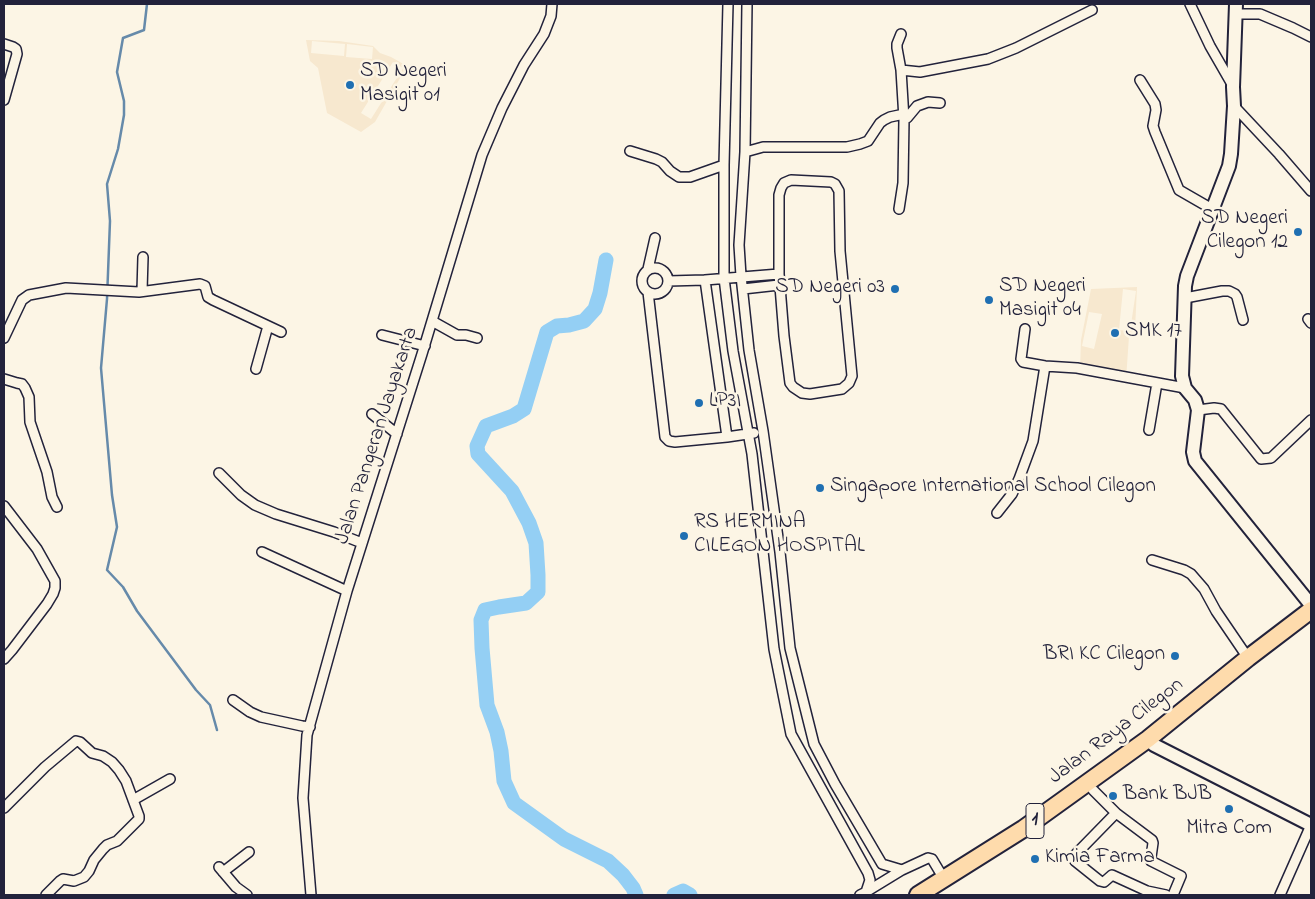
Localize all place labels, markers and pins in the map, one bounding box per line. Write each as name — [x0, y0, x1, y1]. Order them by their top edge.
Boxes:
place label: SD Negeri Masigit 01 — [360, 60, 447, 110]
marker: SD Negeri Masigit 01 — [344, 79, 356, 91]
place label: SD Negeri Cilegon 12 — [1201, 207, 1288, 257]
marker: SD Negeri Cilegon 12 — [1292, 226, 1304, 238]
place label: SD Negeri Masigit 04 — [999, 275, 1086, 325]
place label: SD Negeri 03 — [775, 276, 885, 302]
marker: SD Negeri 03 — [889, 283, 901, 295]
marker: SD Negeri Masigit 04 — [983, 294, 995, 306]
place label: SMK 17 — [1125, 320, 1182, 346]
marker: SMK 17 — [1109, 327, 1121, 339]
place label: LP3I — [709, 390, 741, 416]
marker: LP3I — [693, 397, 705, 409]
place label: Singapore International School Cilegon — [830, 475, 1156, 501]
marker: Singapore International School Cilegon — [814, 482, 826, 494]
place label: RS HERMINA CILEGON HOSPITAL — [694, 511, 865, 561]
marker: RS HERMINA CILEGON HOSPITAL — [678, 530, 690, 542]
place label: BRI KC Cilegon — [1043, 643, 1165, 669]
marker: BRI KC Cilegon — [1169, 650, 1181, 662]
place label: Bank BJB — [1123, 783, 1212, 809]
marker: Bank BJB — [1107, 790, 1119, 802]
marker: Mitra Com — [1223, 803, 1235, 815]
place label: Mitra Com — [1186, 817, 1272, 843]
place label: Kimia Farma — [1045, 846, 1155, 872]
marker: Kimia Farma — [1029, 853, 1041, 865]

